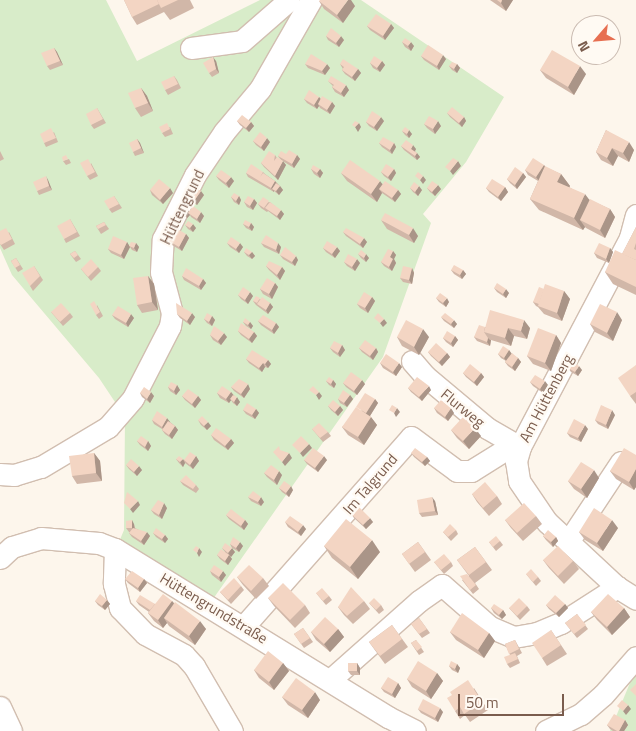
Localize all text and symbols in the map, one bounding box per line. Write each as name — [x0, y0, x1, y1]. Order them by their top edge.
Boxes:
north arrow — [571, 15, 621, 65]
text: N — [572, 38, 595, 56]
street label: Hüttengrund — [156, 167, 208, 247]
street label: Am Hüttenberg — [515, 351, 577, 445]
street label: Flurweg — [437, 385, 489, 431]
street label: Im Talgrund — [339, 450, 401, 518]
street label: Hüttengrundstraße — [157, 569, 271, 647]
scale bar — [461, 684, 567, 716]
text: 50 m — [466, 691, 499, 714]

